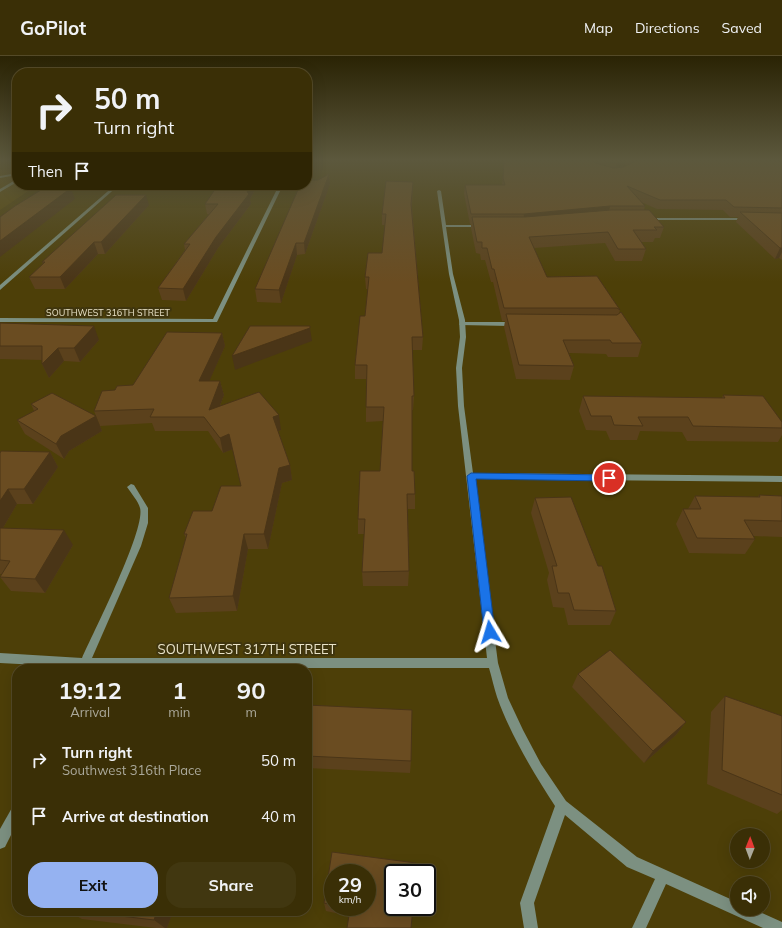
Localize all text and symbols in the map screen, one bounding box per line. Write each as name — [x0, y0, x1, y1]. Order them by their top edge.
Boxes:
text: GoPilot — [20, 16, 86, 40]
text: Map — [584, 19, 613, 37]
text: Directions — [635, 19, 700, 37]
text: Saved — [722, 19, 762, 37]
text: 50 m — [94, 81, 160, 116]
icon: right — [28, 84, 80, 136]
text: Turn right — [94, 116, 174, 139]
icon: arrive — [71, 160, 93, 182]
text: Then — [28, 162, 63, 181]
street label: SOUTHWEST 316TH STREET — [46, 307, 170, 318]
pin — [592, 461, 626, 495]
icon: arrive — [598, 467, 620, 489]
position arrow — [469, 611, 511, 653]
street label: SOUTHWEST 317TH STREET — [158, 641, 337, 657]
text: 19:12 — [58, 675, 122, 705]
text: 1 — [172, 675, 187, 705]
text: 90 — [237, 675, 266, 705]
text: Arrival — [70, 704, 110, 720]
text: min — [168, 704, 190, 720]
text: m — [245, 704, 257, 720]
text: Turn right — [62, 743, 132, 762]
icon: right — [28, 749, 50, 771]
text: 50 m — [261, 751, 296, 770]
text: Southwest 316th Place — [62, 762, 201, 778]
icon: arrive — [28, 805, 50, 827]
text: Arrive at destination — [62, 807, 209, 826]
text: 40 m — [261, 807, 296, 826]
north arrow — [730, 828, 770, 868]
map controls — [730, 828, 770, 916]
button: Exit — [28, 862, 158, 908]
button: Share — [166, 862, 296, 908]
speed limit sign: 30 — [384, 864, 436, 916]
text: 29 — [338, 872, 362, 897]
button: sound — [730, 876, 770, 916]
text: km/h — [339, 893, 361, 906]

